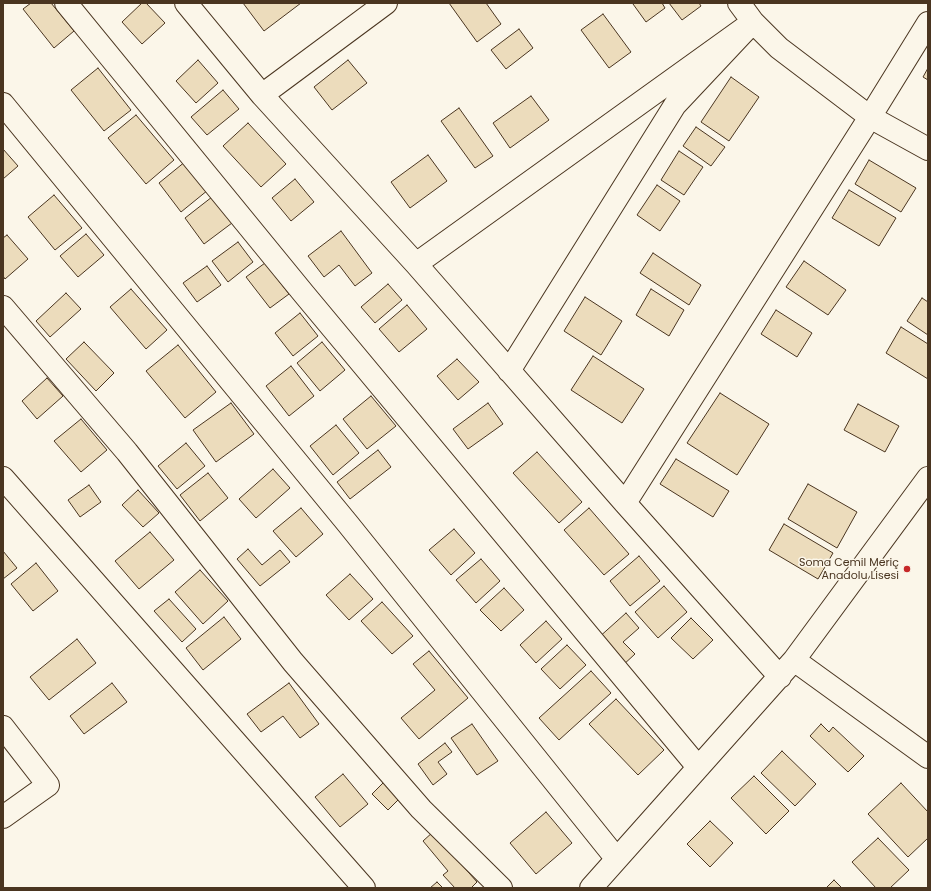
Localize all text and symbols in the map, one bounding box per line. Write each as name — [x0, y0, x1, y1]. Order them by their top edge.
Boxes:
place label: Soma Cemil Meriç Anadolu Lisesi — [799, 556, 899, 582]
marker: Soma Cemil Meriç Anadolu Lisesi — [902, 564, 912, 574]

